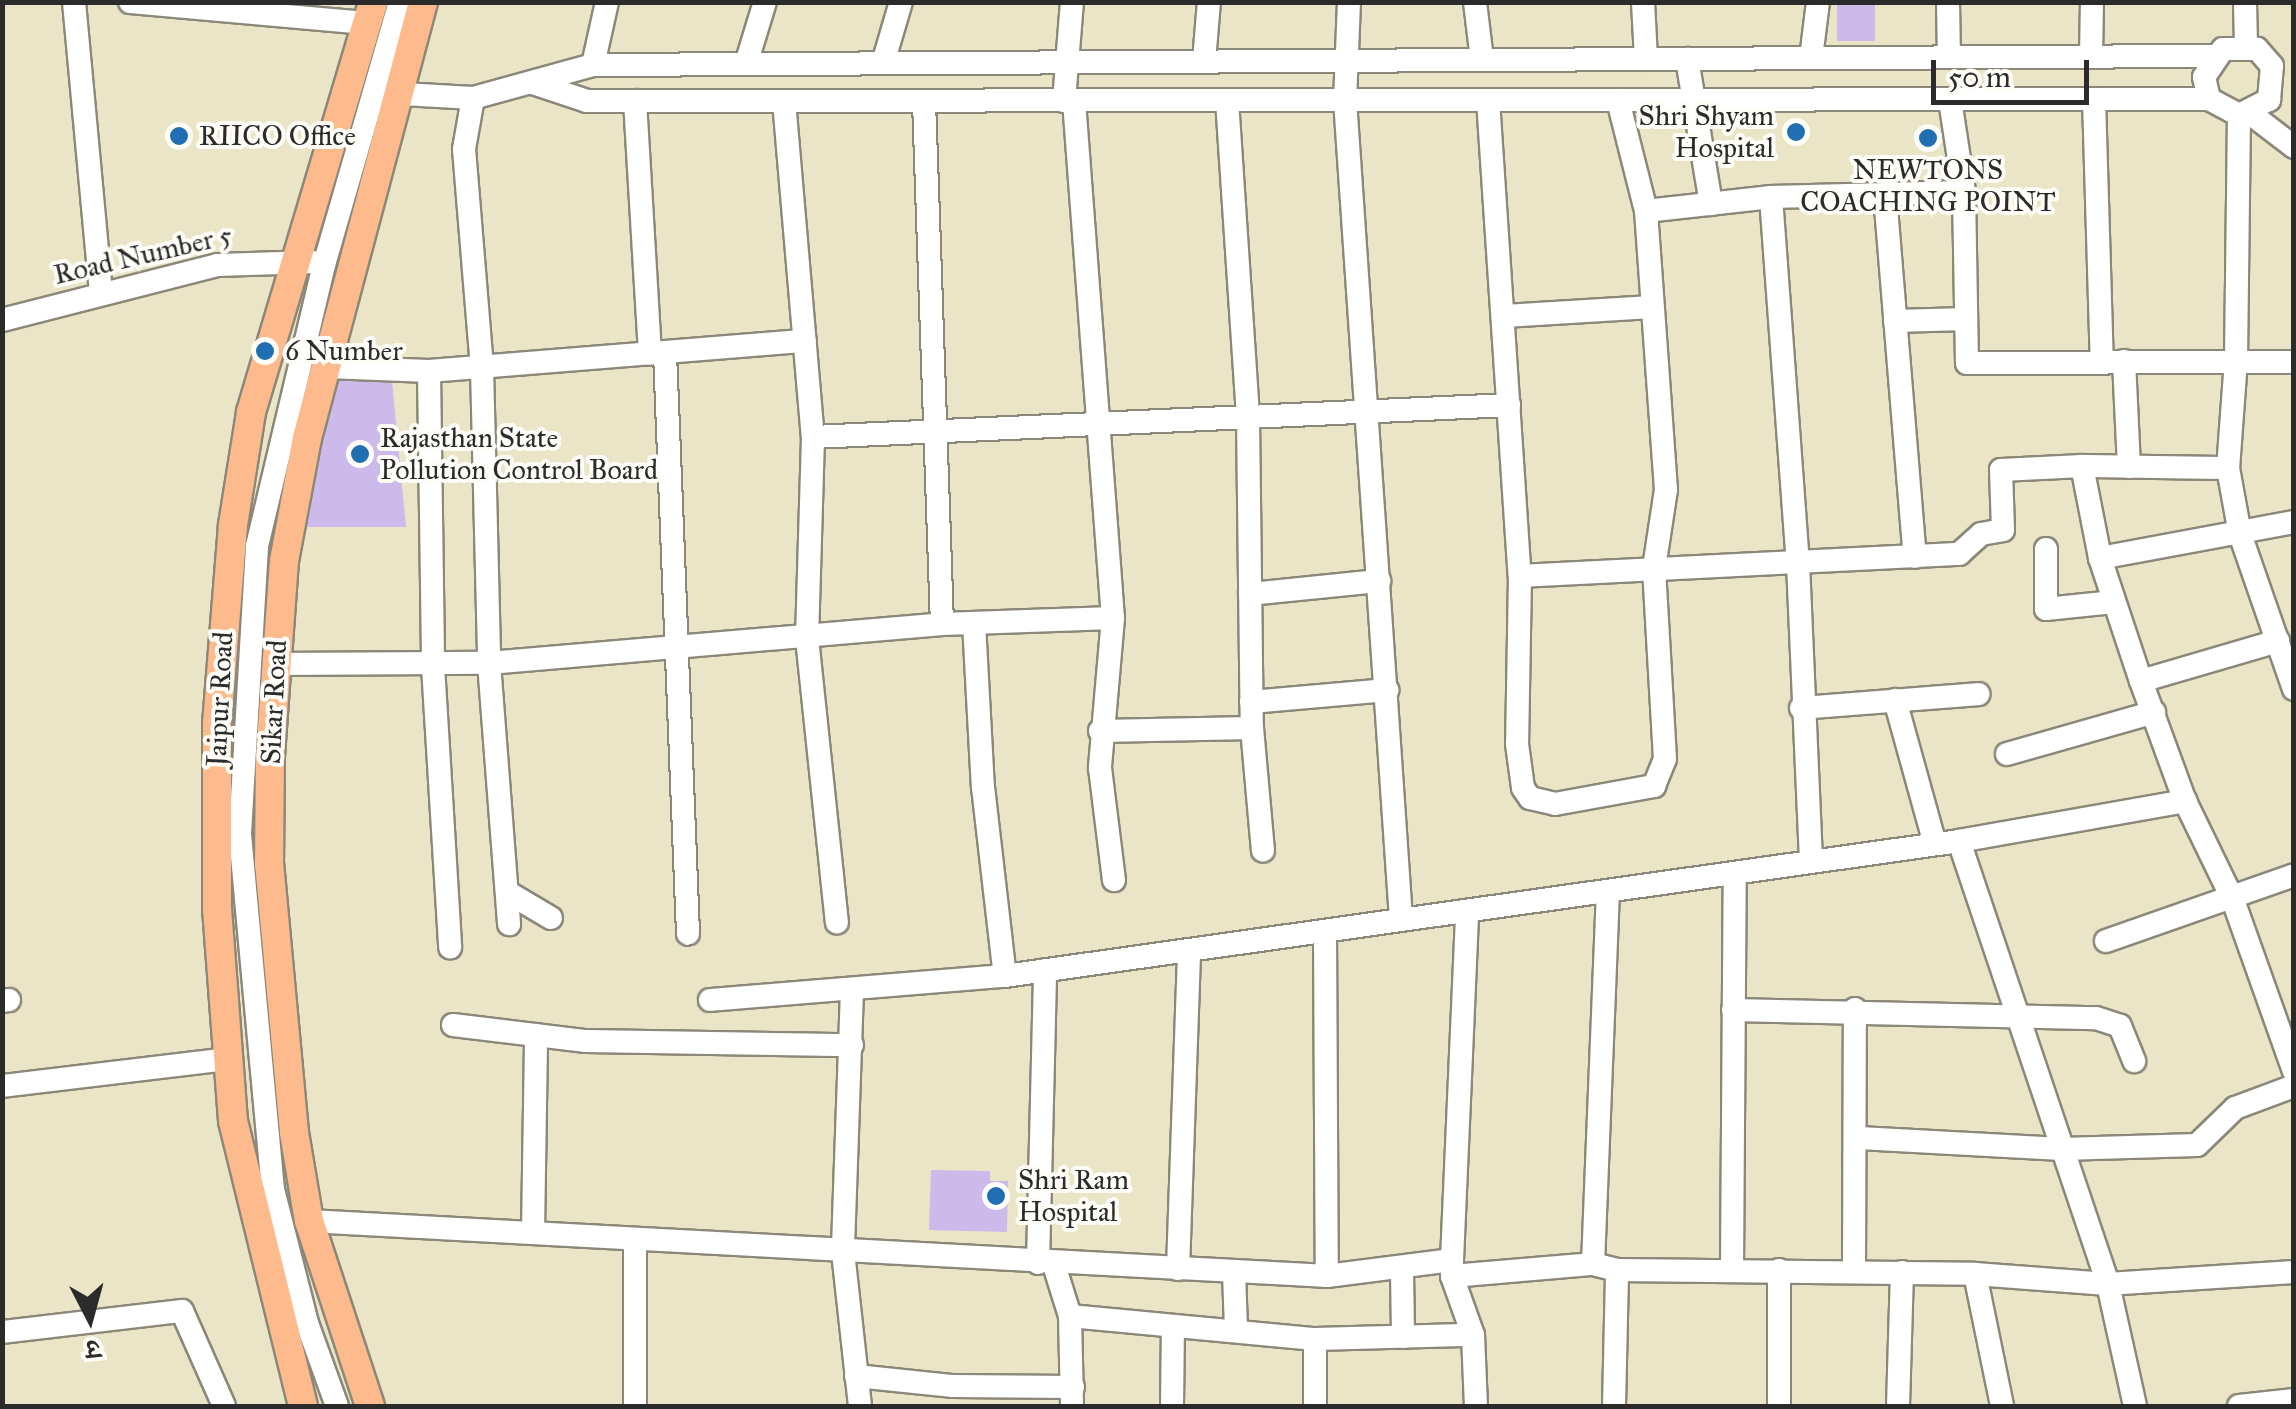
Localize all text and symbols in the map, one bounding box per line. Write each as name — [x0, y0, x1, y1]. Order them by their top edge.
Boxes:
scale bar — [1936, 40, 2094, 102]
text: 50 m — [1948, 59, 2011, 95]
place label: Shri Shyam Hospital — [1639, 99, 1774, 165]
place label: RIICO Office — [199, 119, 356, 153]
marker: Shri Shyam Hospital — [1783, 119, 1809, 145]
marker: RIICO Office — [168, 125, 190, 147]
marker: NEWTONS COACHING POINT — [1917, 127, 1939, 149]
place label: NEWTONS COACHING POINT — [1800, 153, 2056, 219]
street label: Road Number 5 — [51, 218, 235, 292]
place label: 6 Number — [285, 334, 403, 368]
marker: 6 Number — [254, 340, 276, 362]
place label: Rajasthan State Pollution Control Board — [380, 421, 658, 487]
marker: Rajasthan State Pollution Control Board — [349, 443, 371, 465]
street label: Jaipur Road — [200, 631, 240, 767]
street label: Sikar Road — [254, 639, 294, 765]
place label: Shri Ram Hospital — [1018, 1163, 1129, 1229]
marker: Shri Ram Hospital — [983, 1183, 1009, 1209]
north arrow — [40, 1269, 140, 1369]
text: उ — [84, 1331, 102, 1367]

